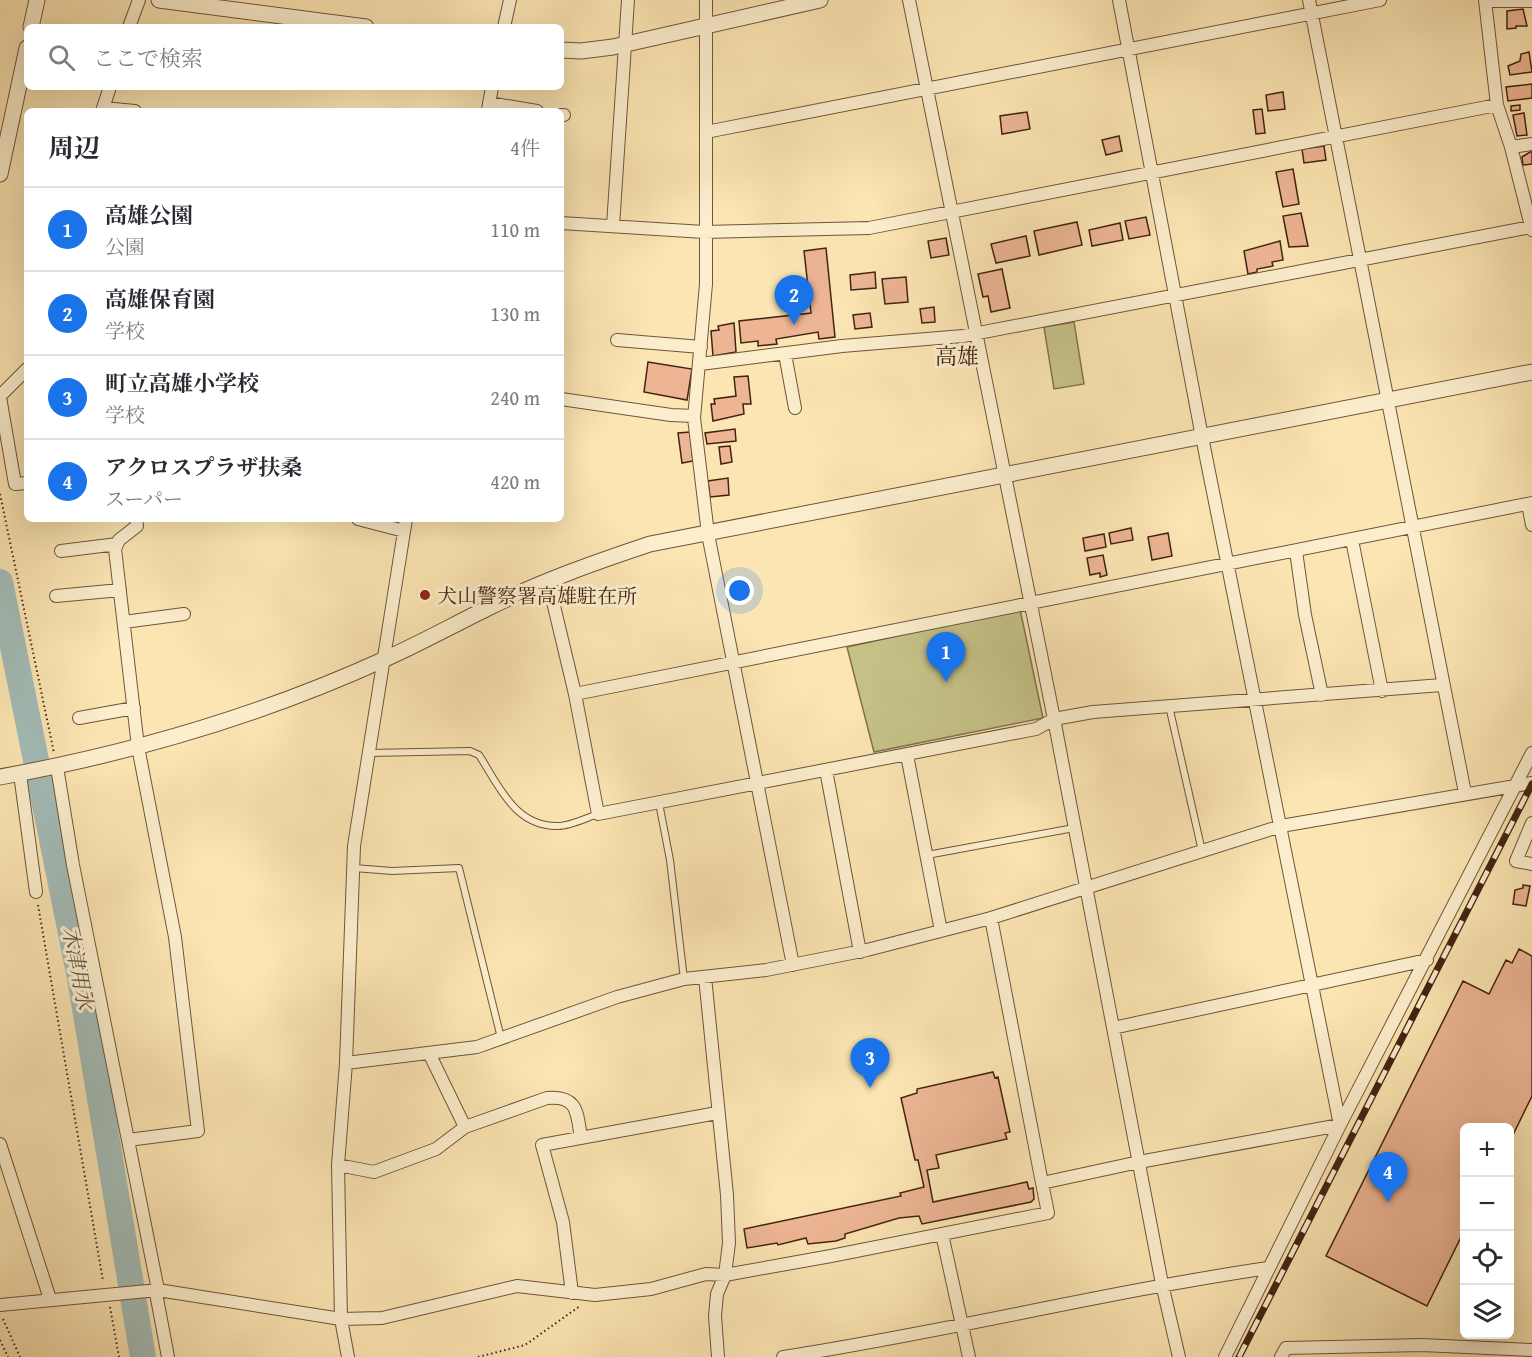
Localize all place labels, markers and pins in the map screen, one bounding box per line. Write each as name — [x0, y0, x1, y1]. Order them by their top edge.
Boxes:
pin: 2 — [774, 276, 814, 325]
place label: 犬山警察署高雄駐在所 — [437, 581, 637, 610]
marker: 犬山警察署高雄駐在所 — [418, 588, 432, 602]
pin: 1 — [926, 632, 966, 682]
pin: 3 — [850, 1038, 890, 1088]
pin: 4 — [1368, 1152, 1408, 1202]

